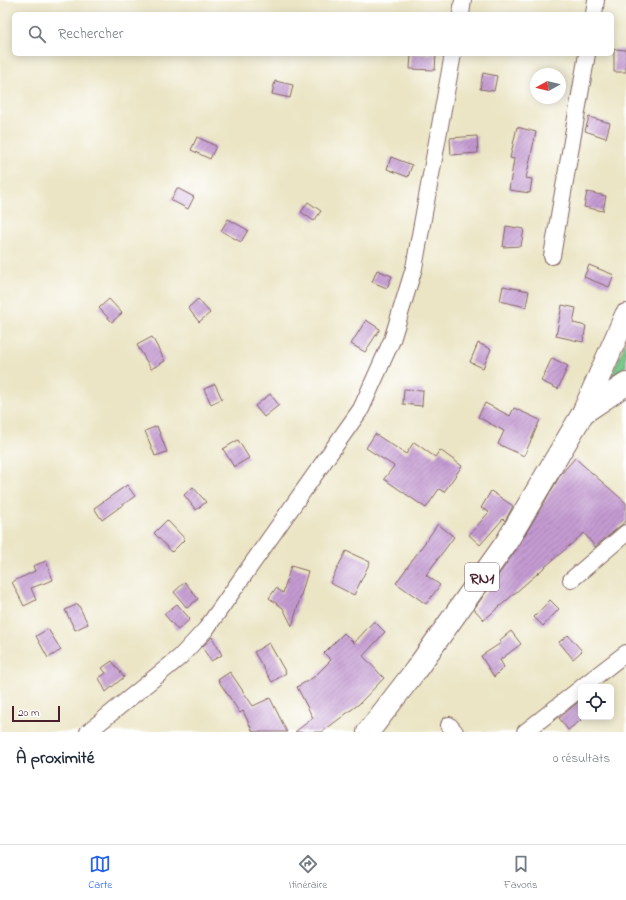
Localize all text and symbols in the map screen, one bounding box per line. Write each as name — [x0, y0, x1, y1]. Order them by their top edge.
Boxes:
search box — [12, 12, 614, 56]
icon: search — [26, 23, 48, 45]
text: Rechercher — [58, 23, 123, 45]
north arrow — [530, 68, 566, 104]
road number: RN1 — [465, 563, 499, 591]
map controls — [578, 684, 614, 720]
button: locate — [578, 684, 614, 720]
scale bar — [12, 704, 60, 723]
text: 20 m — [18, 705, 40, 721]
text: À proximité — [16, 746, 94, 771]
text: 0 résultats — [553, 749, 610, 768]
tab: Carte — [88, 853, 112, 893]
tab: Itinéraire — [289, 853, 327, 893]
tab: Favoris — [504, 853, 538, 893]

